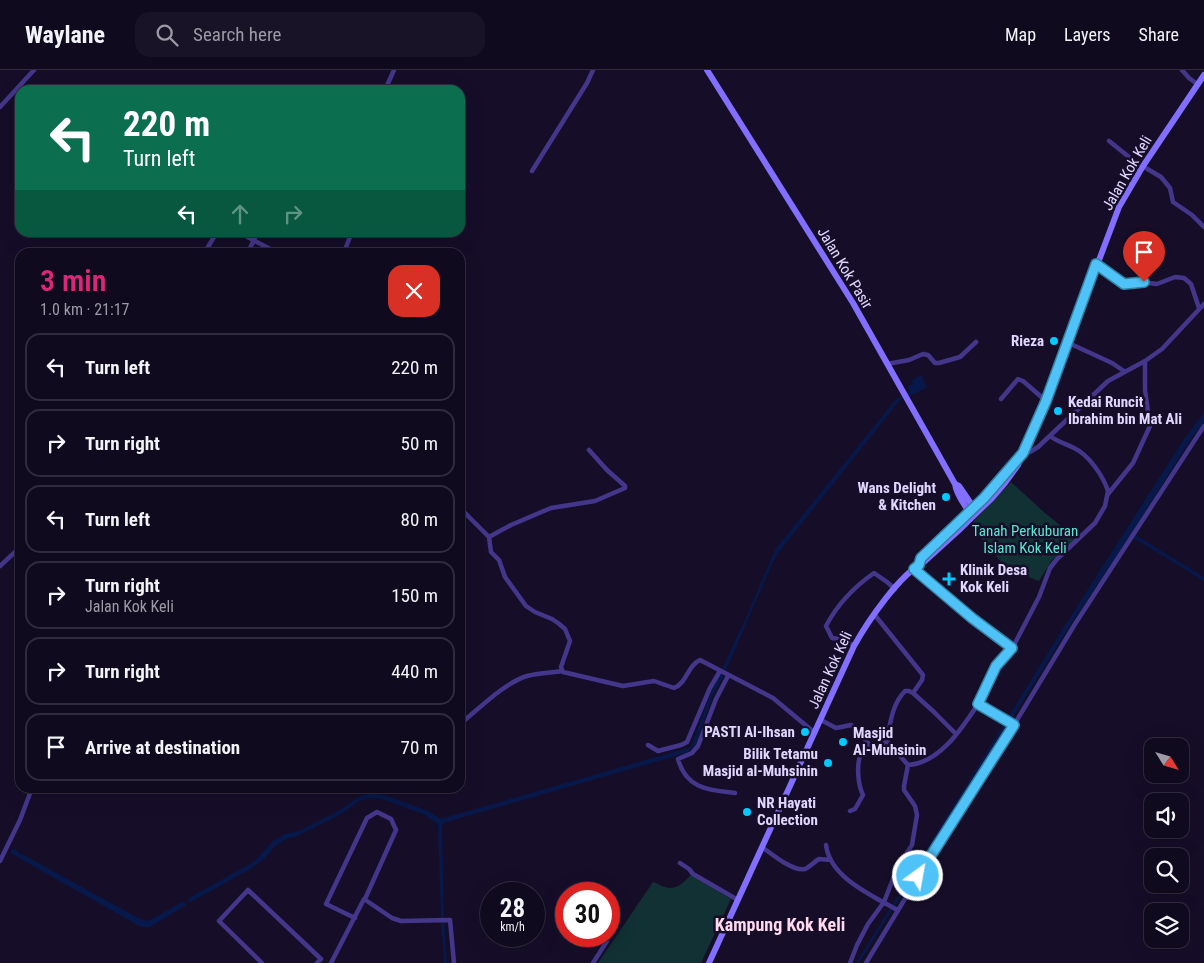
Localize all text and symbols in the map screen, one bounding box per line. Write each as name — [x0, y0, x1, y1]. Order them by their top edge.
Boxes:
search box — [135, 12, 485, 57]
text: Waylane — [25, 21, 105, 49]
icon: search — [153, 21, 181, 49]
text: Search here — [193, 23, 281, 46]
text: Map — [1005, 24, 1036, 45]
text: Layers — [1064, 24, 1111, 45]
text: Share — [1139, 24, 1179, 45]
text: 220 m — [123, 104, 210, 145]
icon: left — [40, 105, 105, 170]
street label: Jalan Kok Keli — [1098, 132, 1156, 214]
text: Turn left — [123, 146, 195, 171]
icon: left — [173, 200, 201, 228]
icon: ahead — [226, 200, 254, 228]
icon: right — [279, 200, 307, 228]
street label: Jalan Kok Pasir — [814, 224, 877, 312]
pin — [1123, 231, 1165, 282]
icon: arrive — [1130, 238, 1158, 266]
text: 3 min — [40, 263, 106, 298]
button: close — [388, 265, 440, 317]
text: 1.0 km · 21:17 — [40, 300, 130, 319]
place label: Rieza — [1011, 332, 1044, 350]
marker: Rieza — [1048, 335, 1060, 347]
icon: left — [42, 353, 70, 381]
text: Turn left — [85, 356, 150, 379]
text: 220 m — [391, 356, 438, 379]
place label: Kedai Runcit Ibrahim bin Mat Ali — [1068, 393, 1182, 428]
marker: Kedai Runcit Ibrahim bin Mat Ali — [1052, 405, 1064, 417]
icon: right — [42, 429, 70, 457]
text: Turn right — [85, 432, 160, 455]
text: 50 m — [401, 432, 438, 455]
place label: Wans Delight & Kitchen — [858, 479, 936, 514]
marker: Wans Delight & Kitchen — [940, 491, 952, 503]
icon: left — [42, 505, 70, 533]
text: Turn left — [85, 508, 150, 531]
text: 80 m — [401, 508, 438, 531]
park label: Tanah Perkuburan Islam Kok Keli — [972, 522, 1078, 557]
place label: Klinik Desa Kok Keli — [960, 561, 1027, 596]
marker: Klinik Desa Kok Keli — [942, 572, 956, 586]
text: Turn right — [85, 574, 160, 597]
icon: right — [42, 581, 70, 609]
text: 150 m — [391, 584, 438, 607]
text: Jalan Kok Keli — [85, 597, 174, 616]
street label: Jalan Kok Keli — [804, 628, 856, 712]
icon: right — [42, 657, 70, 685]
text: Turn right — [85, 660, 160, 683]
text: 440 m — [391, 660, 438, 683]
place label: PASTI Al-Ihsan — [704, 723, 795, 741]
place label: Masjid Al-Muhsinin — [853, 724, 926, 759]
marker: PASTI Al-Ihsan — [799, 726, 811, 738]
icon: arrive — [42, 733, 70, 761]
text: Arrive at destination — [85, 736, 240, 759]
text: 70 m — [401, 736, 438, 759]
marker: Masjid Al-Muhsinin — [837, 736, 849, 748]
north arrow — [1144, 738, 1189, 782]
map controls — [1144, 738, 1189, 948]
place label: Bilik Tetamu Masjid al-Muhsinin — [703, 745, 818, 780]
marker: Bilik Tetamu Masjid al-Muhsinin — [822, 757, 834, 769]
button: sound — [1144, 793, 1189, 838]
place label: NR Hayati Collection — [757, 794, 818, 829]
marker: NR Hayati Collection — [741, 806, 753, 818]
button: search — [1144, 848, 1189, 893]
position arrow — [891, 849, 943, 901]
speed limit sign: 30 — [555, 882, 620, 947]
text: 28 — [500, 894, 525, 923]
button: layers — [1144, 903, 1189, 948]
district label: Kampung Kok Keli — [715, 914, 845, 935]
text: km/h — [500, 920, 525, 934]

